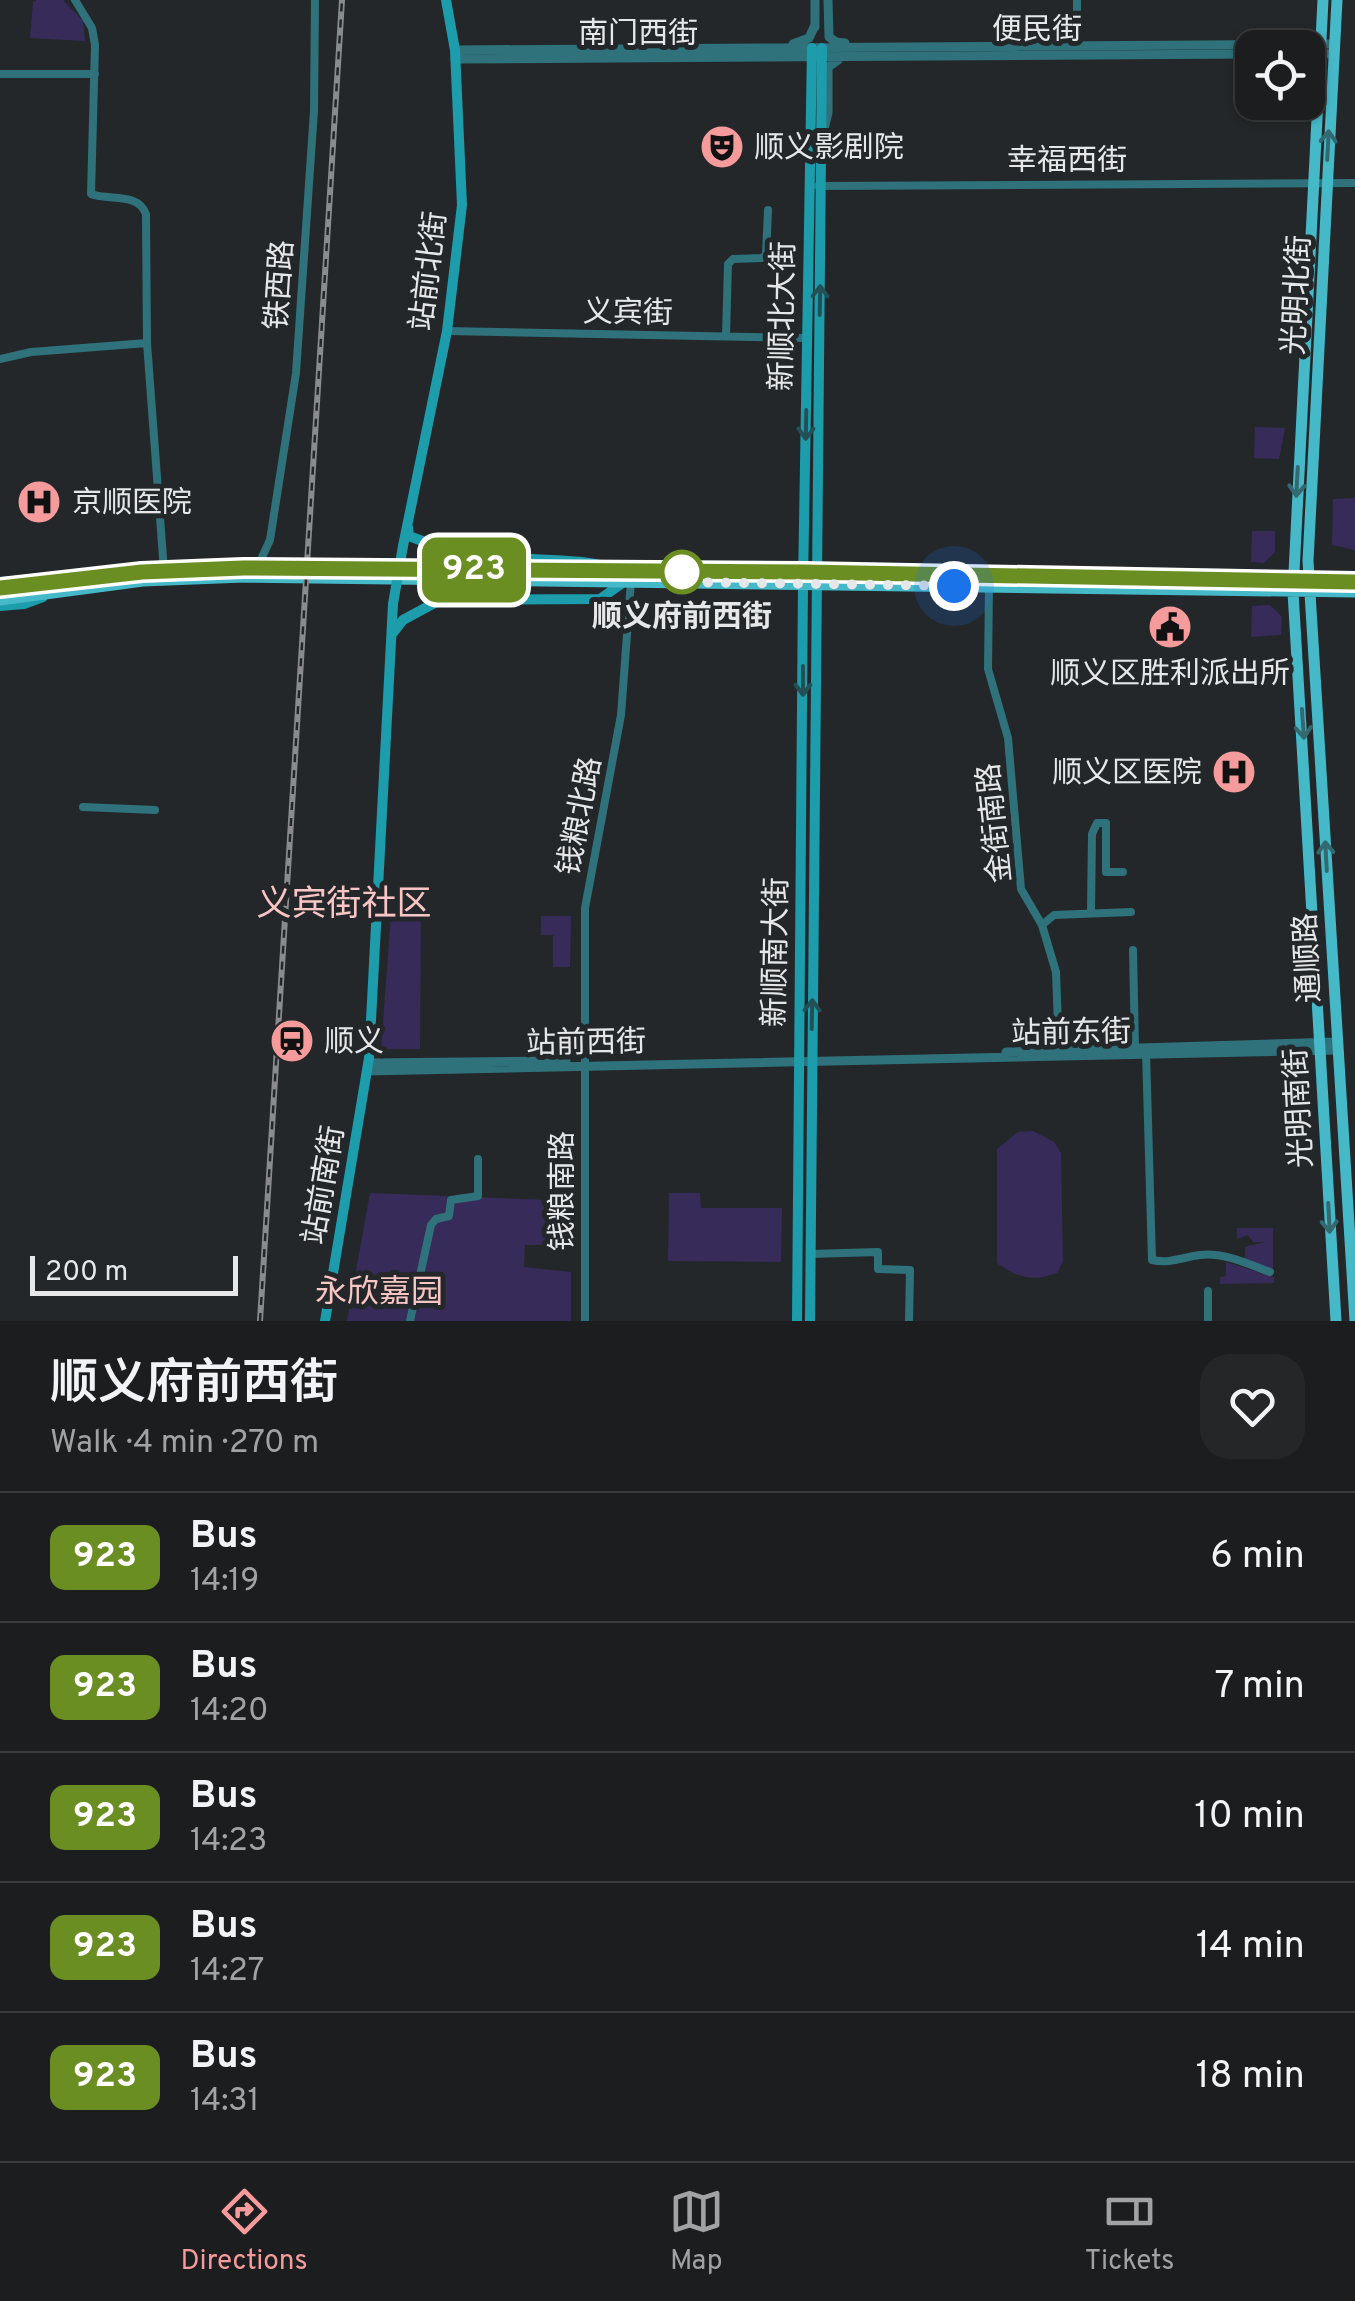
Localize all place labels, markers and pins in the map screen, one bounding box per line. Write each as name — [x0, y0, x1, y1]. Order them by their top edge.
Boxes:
theatre icon: 顺义影剧院 — [699, 124, 745, 170]
place label: 顺义影剧院 — [754, 131, 904, 168]
hospital icon: 京顺医院 — [16, 479, 62, 525]
place label: 京顺医院 — [72, 486, 192, 523]
marker: 顺义府前西街 — [661, 551, 703, 593]
place label: 顺义府前西街 — [592, 600, 772, 637]
public building icon: 顺义区胜利派出所 — [1147, 604, 1193, 650]
place label: 顺义区胜利派出所 — [1050, 657, 1290, 694]
hospital icon: 顺义区医院 — [1211, 749, 1257, 795]
place label: 顺义区医院 — [1052, 756, 1202, 793]
station icon: 顺义 — [269, 1018, 315, 1064]
place label: 顺义 — [324, 1025, 384, 1062]

